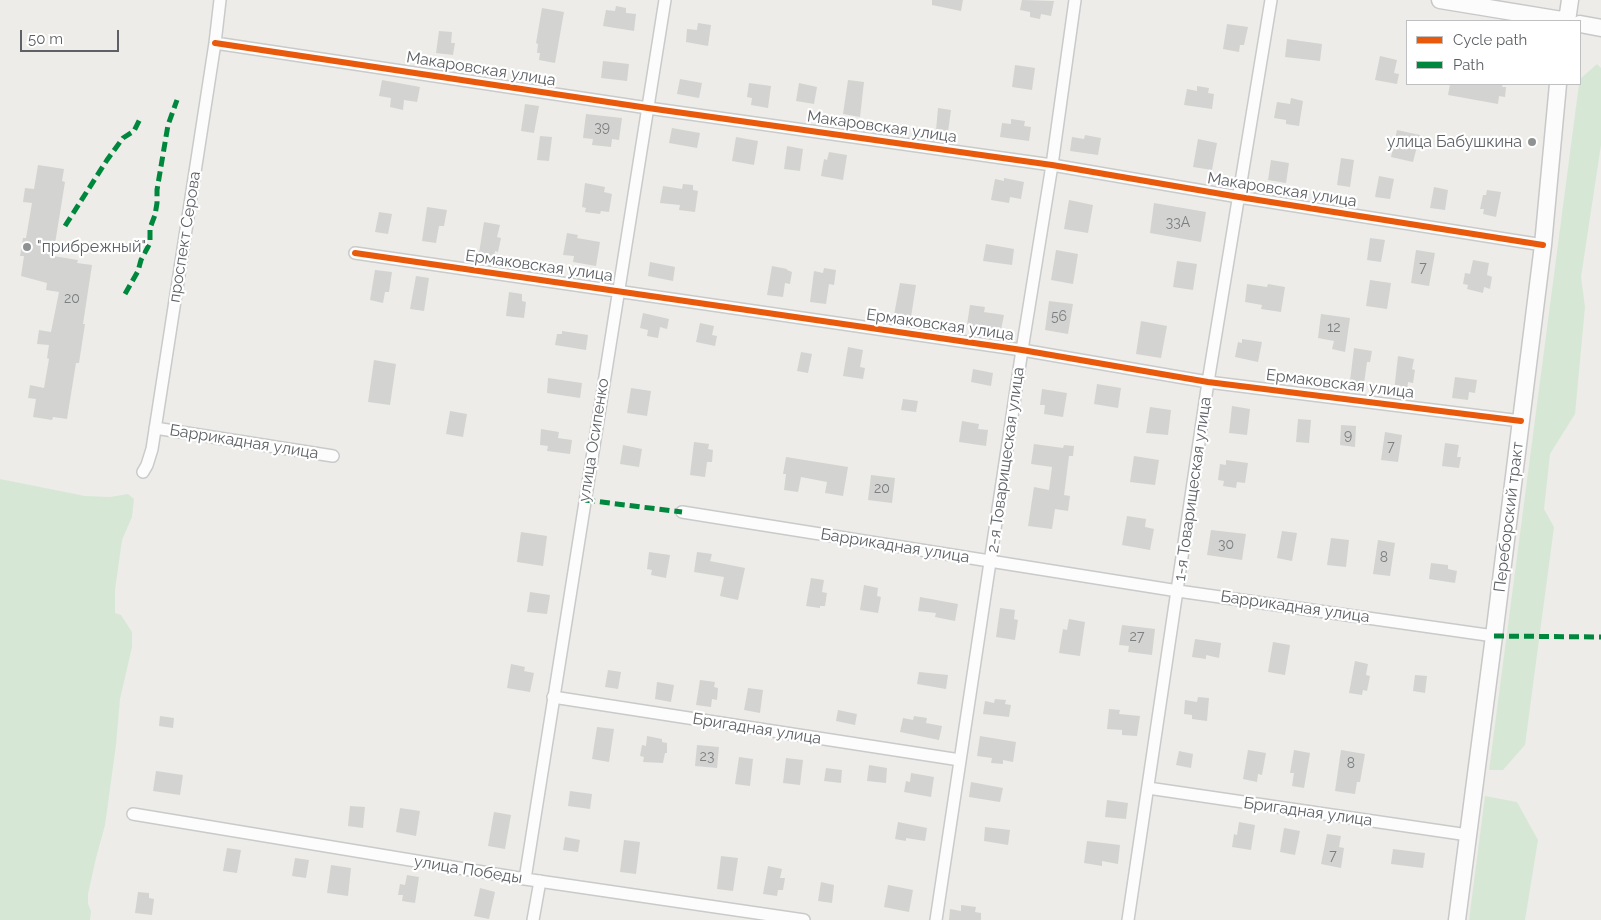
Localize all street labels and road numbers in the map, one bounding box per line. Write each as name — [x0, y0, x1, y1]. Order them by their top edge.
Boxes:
street label: Макаровская улица — [405, 48, 557, 90]
street label: Макаровская улица — [806, 107, 958, 147]
street label: Макаровская улица — [1206, 169, 1358, 211]
street label: проспект Серова — [165, 170, 205, 304]
street label: Ермаковская улица — [464, 246, 614, 286]
street label: Ермаковская улица — [865, 305, 1015, 345]
street label: Ермаковская улица — [1265, 365, 1415, 403]
street label: 2-я Товарищеская улица — [983, 366, 1029, 554]
street label: улица Осипенко — [575, 377, 613, 503]
street label: 1-я Товарищеская улица — [1171, 396, 1215, 582]
street label: Баррикадная улица — [168, 421, 320, 463]
street label: Переборский тракт — [1490, 441, 1528, 593]
street label: Баррикадная улица — [819, 525, 971, 567]
street label: Баррикадная улица — [1219, 587, 1371, 627]
street label: Бригадная улица — [691, 709, 823, 749]
street label: Бригадная улица — [1242, 793, 1374, 831]
street label: улица Победы — [412, 852, 524, 888]

